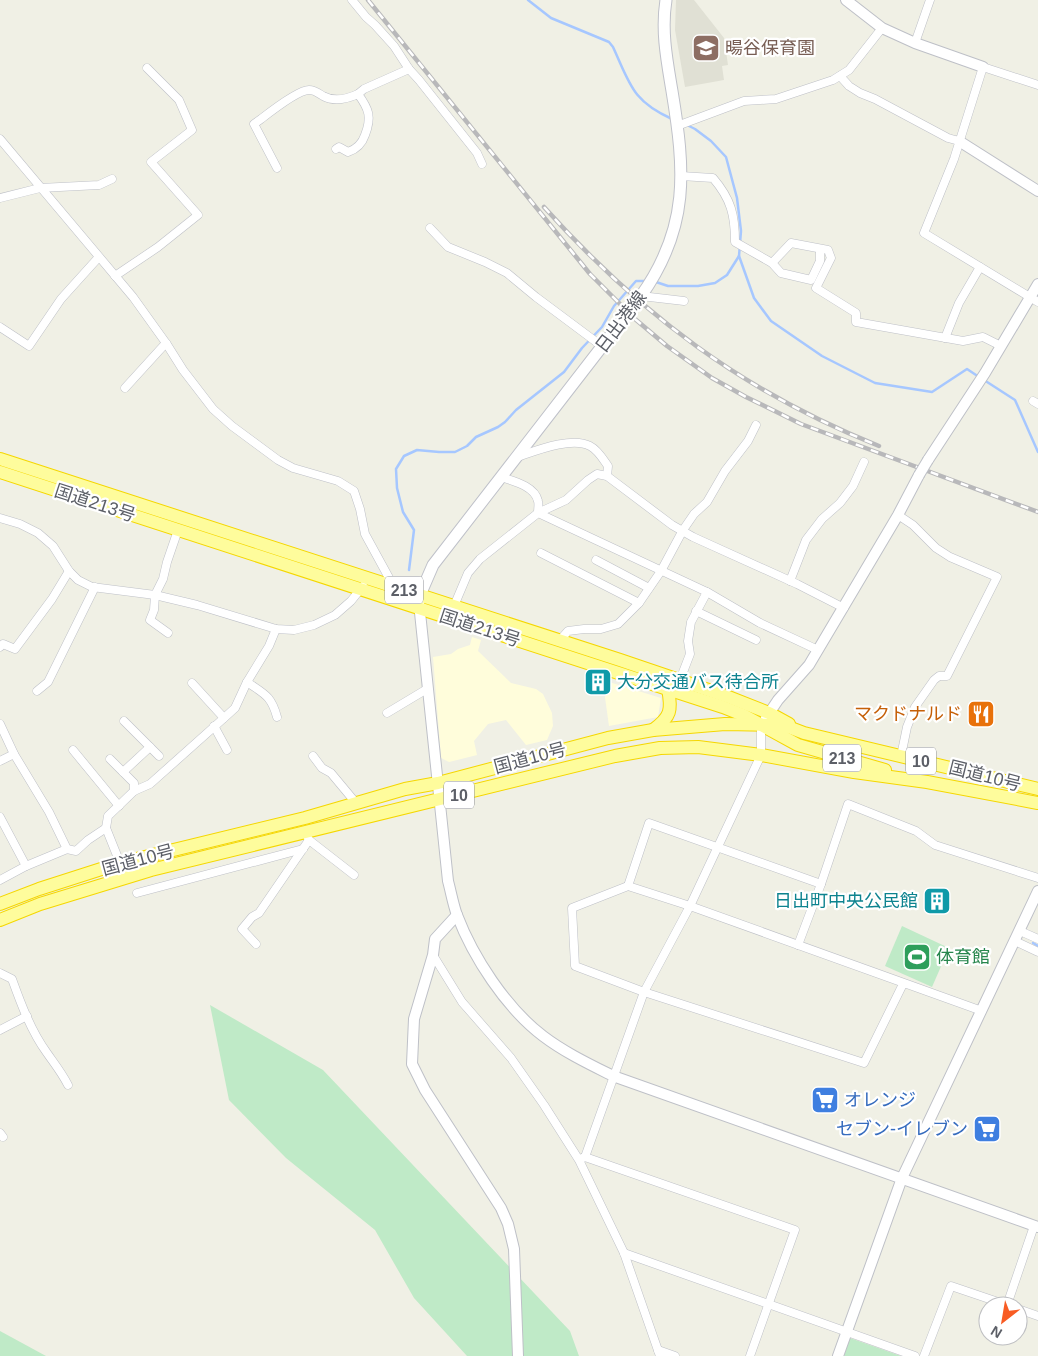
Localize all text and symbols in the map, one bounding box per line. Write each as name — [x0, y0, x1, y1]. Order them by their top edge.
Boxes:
school or university icon: 暘谷保育園 — [691, 33, 721, 63]
place label: 暘谷保育園 — [725, 38, 815, 58]
street label: 日出港線 — [591, 287, 651, 357]
street label: 国道213号 — [52, 481, 138, 525]
road number: 213 — [385, 576, 423, 604]
street label: 国道213号 — [437, 606, 523, 650]
building icon: 大分交通バス待合所 — [583, 667, 613, 697]
place label: 大分交通バス待合所 — [617, 672, 779, 692]
restaurant icon: マクドナルド — [966, 699, 996, 729]
place label: マクドナルド — [854, 704, 962, 724]
street label: 国道10号 — [492, 739, 568, 777]
road number: 213 — [823, 744, 861, 771]
road number: 10 — [906, 748, 936, 774]
street label: 国道10号 — [947, 757, 1023, 795]
road number: 10 — [444, 782, 474, 808]
street label: 国道10号 — [100, 841, 176, 879]
building icon: 日出町中央公民館 — [922, 886, 952, 916]
place label: 日出町中央公民館 — [774, 891, 918, 911]
sports icon: 体育館 — [902, 942, 932, 972]
place label: 体育館 — [936, 947, 990, 967]
supermarket icon: オレンジ — [810, 1085, 840, 1115]
place label: オレンジ — [844, 1090, 916, 1110]
supermarket icon: セブン-イレブン — [972, 1114, 1002, 1144]
place label: セブン-イレブン — [836, 1119, 968, 1139]
north arrow — [978, 1296, 1028, 1346]
text: N — [988, 1323, 1005, 1342]

